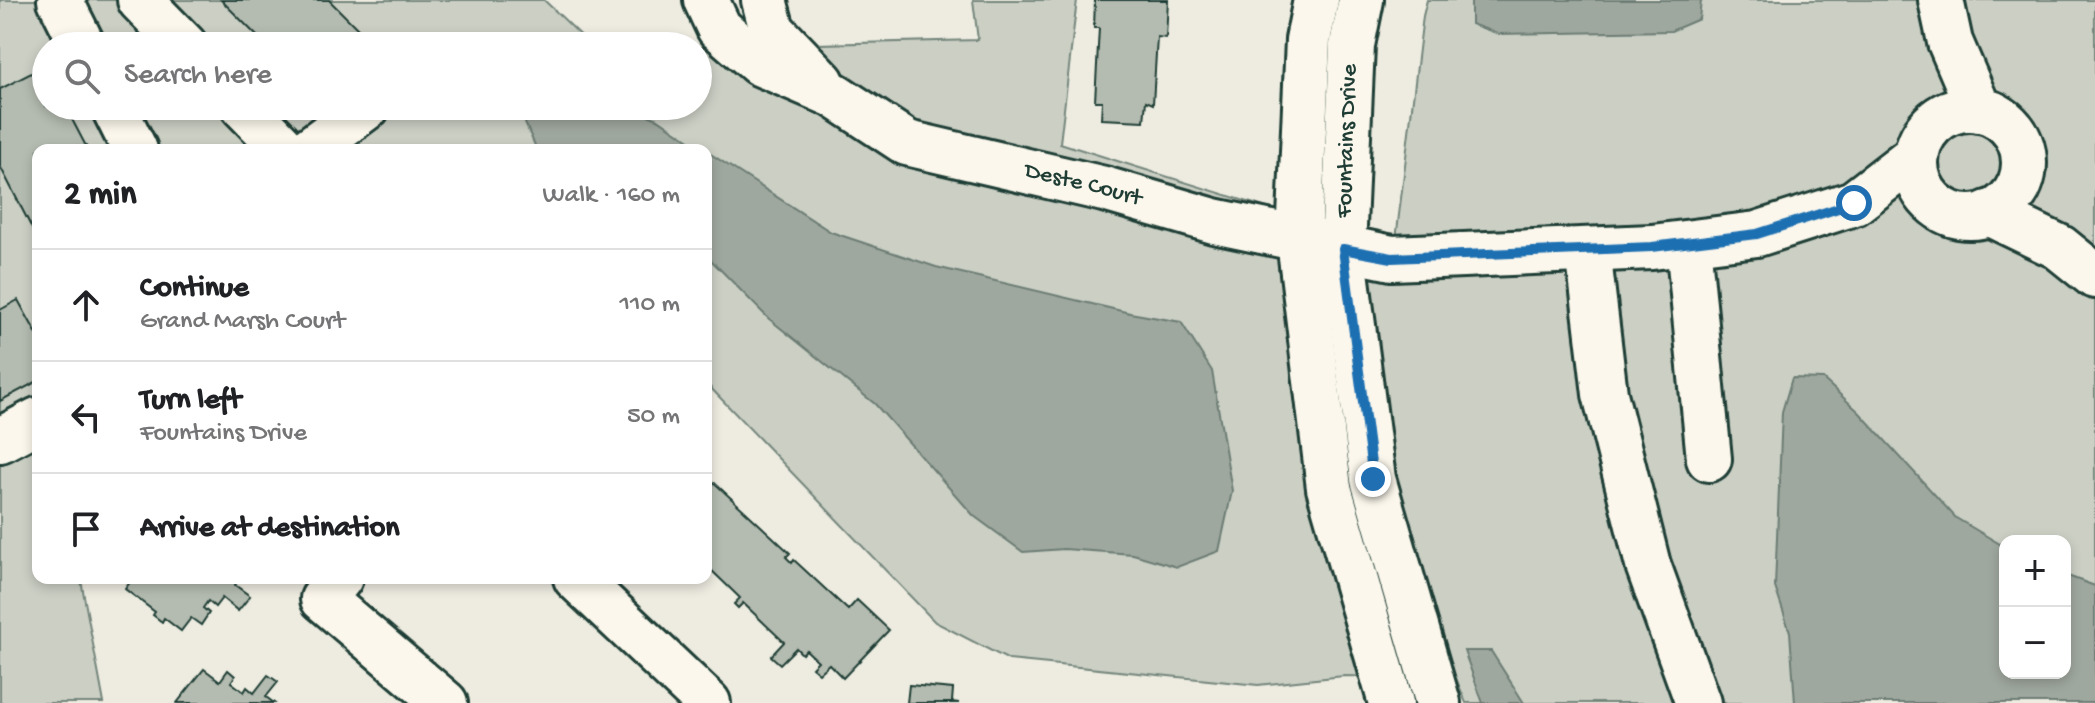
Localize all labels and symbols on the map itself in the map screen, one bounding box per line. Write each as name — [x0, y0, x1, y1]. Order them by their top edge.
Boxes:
street label: Fountains Drive — [1331, 63, 1365, 219]
street label: Deste Court — [1020, 156, 1147, 214]
route start — [1836, 185, 1872, 221]
route end — [1355, 461, 1391, 497]

